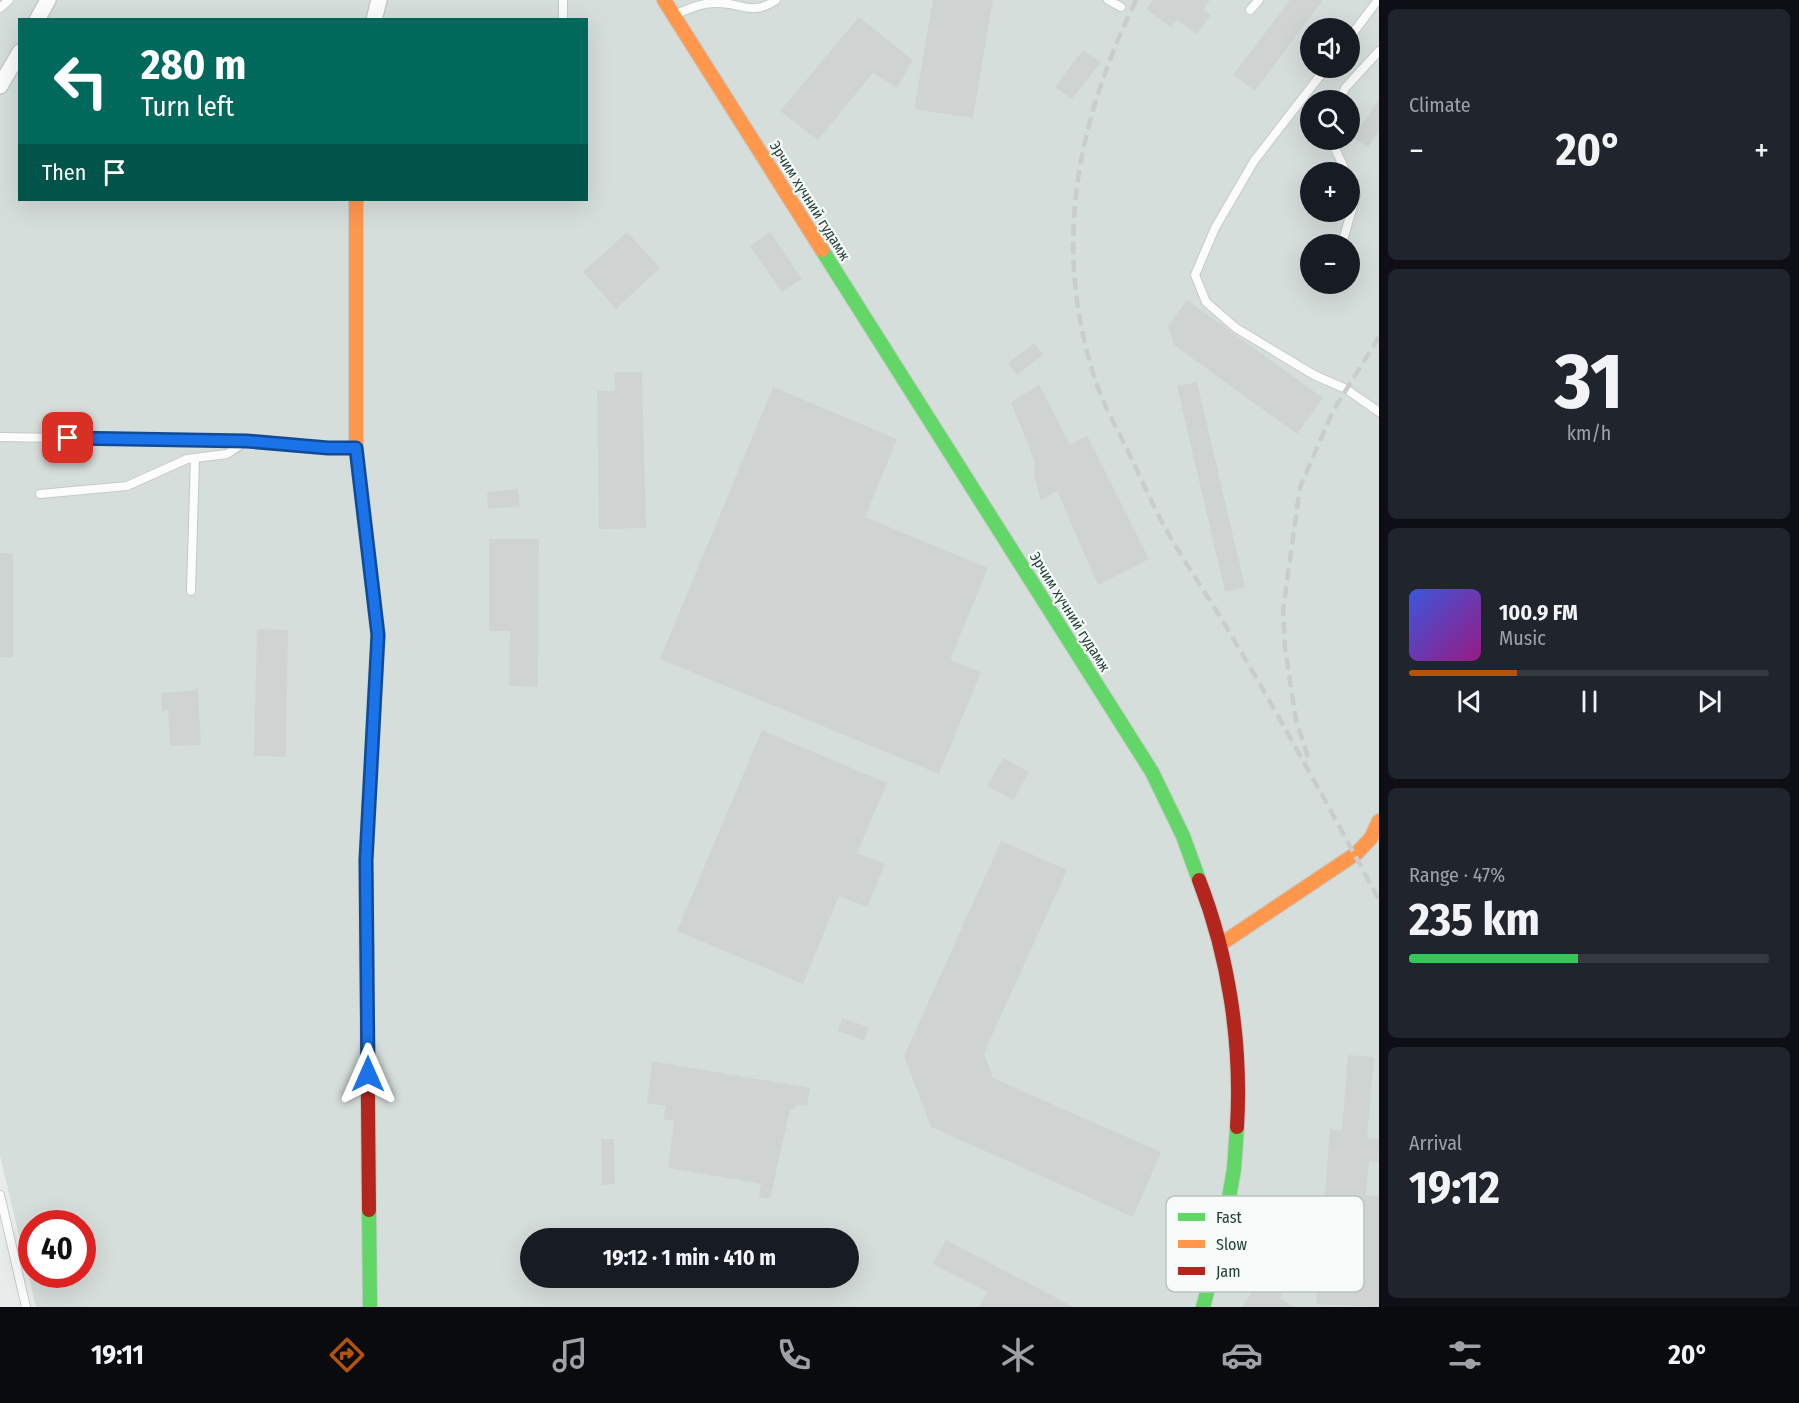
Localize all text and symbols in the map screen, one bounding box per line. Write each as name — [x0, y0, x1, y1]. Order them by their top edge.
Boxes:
map controls — [1300, 18, 1360, 294]
button: sound — [1300, 18, 1360, 78]
text: 280 m — [141, 40, 246, 90]
icon: left — [42, 42, 120, 120]
button: search — [1300, 90, 1360, 150]
text: Turn left — [141, 91, 234, 123]
text: Climate — [1409, 93, 1471, 117]
text: 20° — [1556, 123, 1622, 177]
text: − — [1409, 131, 1424, 171]
text: + — [1754, 131, 1769, 171]
street label: Эрчим хүчний гудамж — [766, 138, 854, 264]
icon: arrive — [98, 156, 131, 189]
text: Then — [42, 159, 86, 186]
button: + — [1300, 162, 1360, 222]
button: − — [1300, 234, 1360, 294]
text: 31 — [1555, 335, 1623, 429]
pin — [42, 412, 93, 463]
icon: arrive — [51, 421, 84, 454]
text: km/h — [1567, 421, 1611, 445]
street label: Эрчим хүчний гудамж — [1026, 549, 1114, 675]
text: 100.9 FM — [1499, 599, 1578, 626]
text: Music — [1499, 626, 1546, 650]
icon: previous — [1453, 685, 1486, 718]
icon: pause — [1573, 685, 1606, 718]
icon: next — [1693, 685, 1726, 718]
text: Range · 47% — [1409, 863, 1505, 887]
text: 235 km — [1409, 893, 1540, 947]
position arrow — [336, 1042, 400, 1106]
text: Arrival — [1409, 1131, 1462, 1155]
text: 19:12 — [1409, 1161, 1500, 1215]
legend — [1166, 1196, 1364, 1292]
text: Fast — [1216, 1208, 1243, 1227]
speed limit sign: 40 — [18, 1210, 96, 1288]
text: Slow — [1216, 1235, 1247, 1254]
text: 19:12 · 1 min · 410 m — [603, 1244, 776, 1271]
text: Jam — [1216, 1262, 1241, 1281]
icon: directions — [326, 1334, 368, 1376]
icon: music — [549, 1334, 591, 1376]
icon: phone — [773, 1334, 815, 1376]
icon: climate — [997, 1334, 1039, 1376]
icon: car — [1221, 1334, 1263, 1376]
icon: filters — [1444, 1334, 1486, 1376]
text: 19:11 — [91, 1339, 144, 1371]
text: 20° — [1668, 1339, 1708, 1371]

